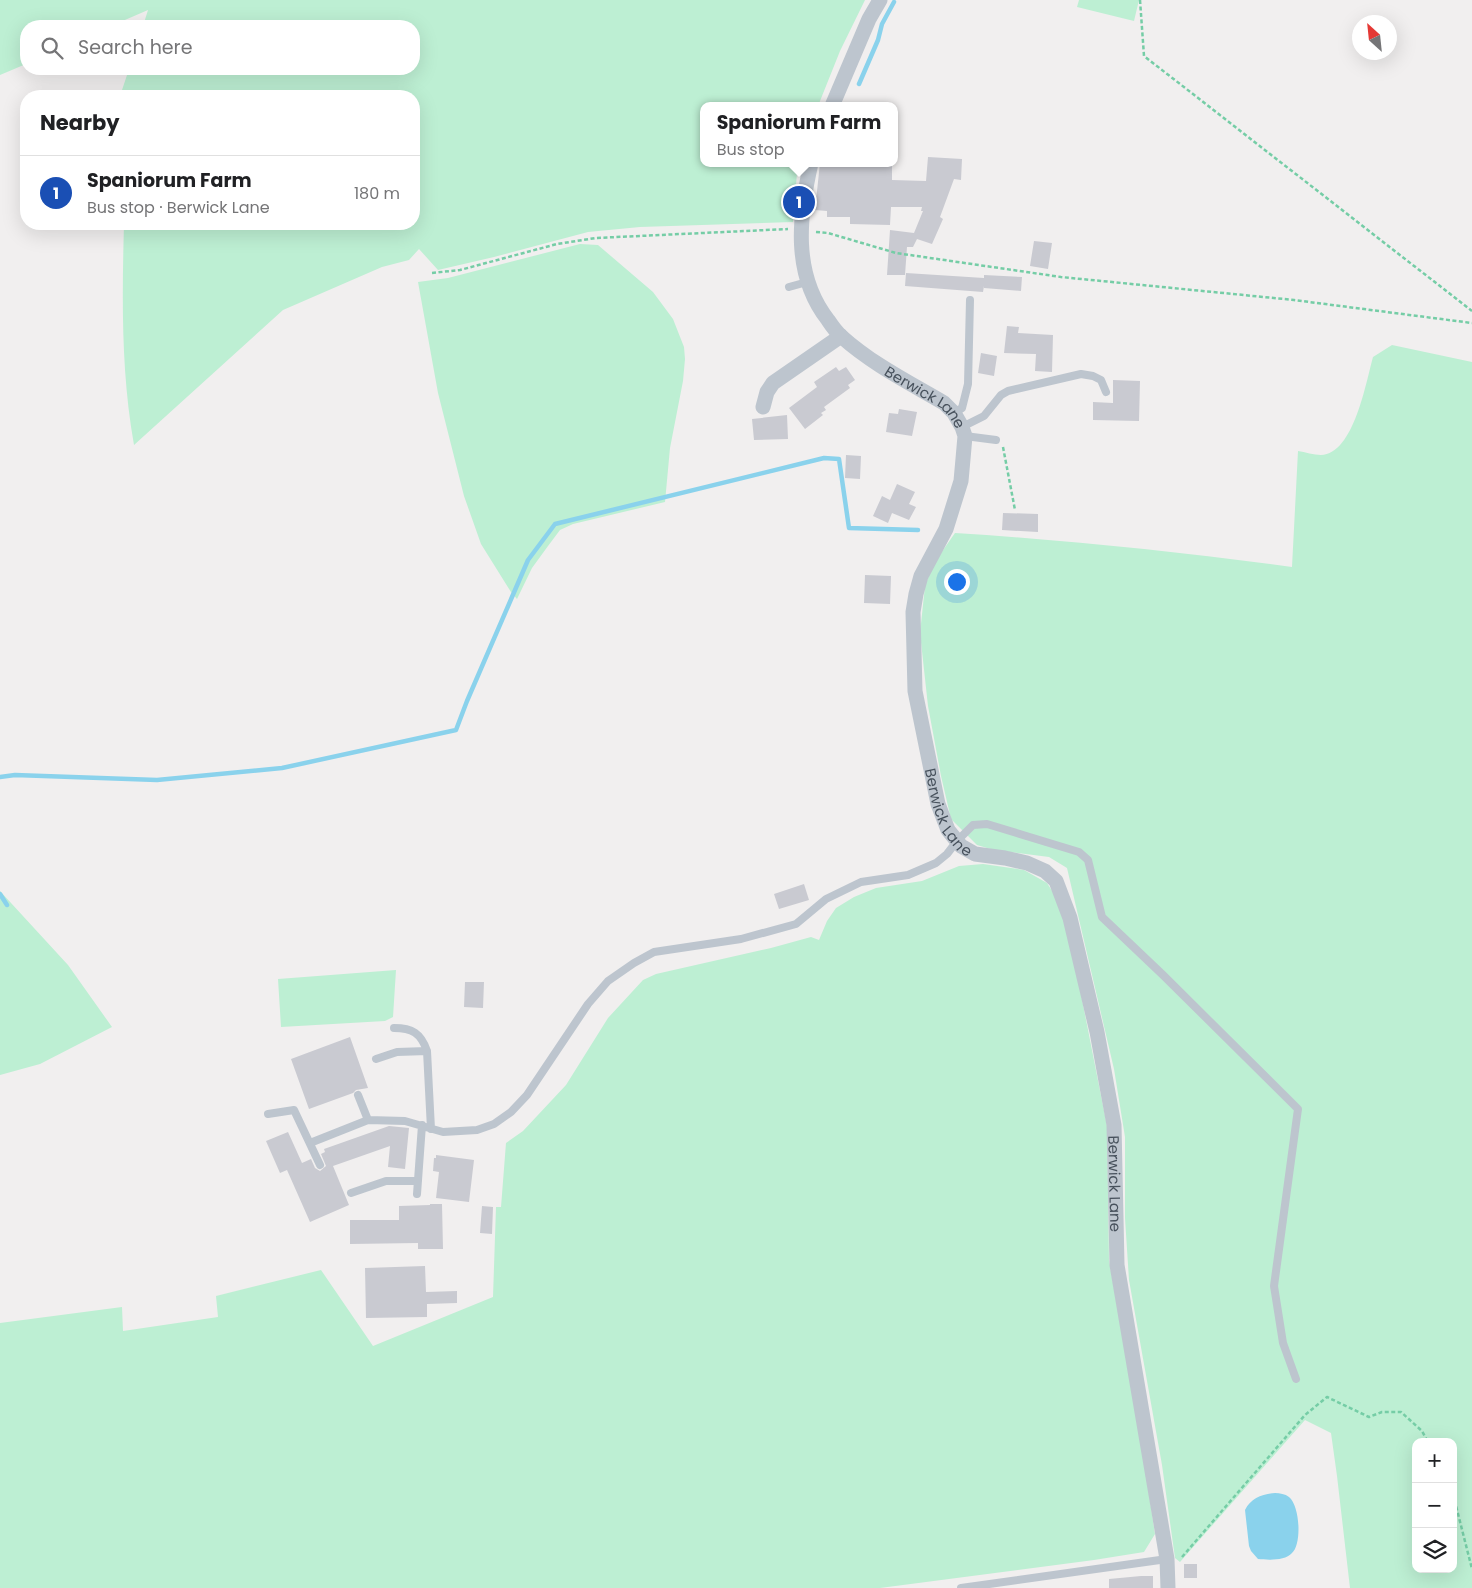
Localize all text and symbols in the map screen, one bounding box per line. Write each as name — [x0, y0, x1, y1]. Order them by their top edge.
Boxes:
north arrow — [1352, 15, 1397, 60]
search box — [20, 20, 420, 75]
icon: search — [38, 34, 66, 62]
text: Search here — [78, 34, 192, 61]
popup — [700, 102, 898, 167]
text: Nearby — [40, 108, 120, 137]
text: Spaniorum Farm — [717, 109, 881, 136]
text: Bus stop — [717, 138, 785, 161]
text: Spaniorum Farm — [87, 167, 252, 194]
text: 1 — [53, 182, 59, 205]
text: 180 m — [354, 182, 400, 205]
pin: 1 — [783, 183, 815, 221]
text: Bus stop · Berwick Lane — [87, 196, 270, 219]
street label: Berwick Lane — [881, 361, 971, 432]
your location — [944, 569, 970, 595]
street label: Berwick Lane — [920, 766, 976, 861]
street label: Berwick Lane — [1104, 1135, 1127, 1232]
map controls — [1412, 1438, 1457, 1573]
button: + — [1412, 1438, 1457, 1483]
button: − — [1412, 1483, 1457, 1528]
button: layers — [1412, 1528, 1457, 1573]

